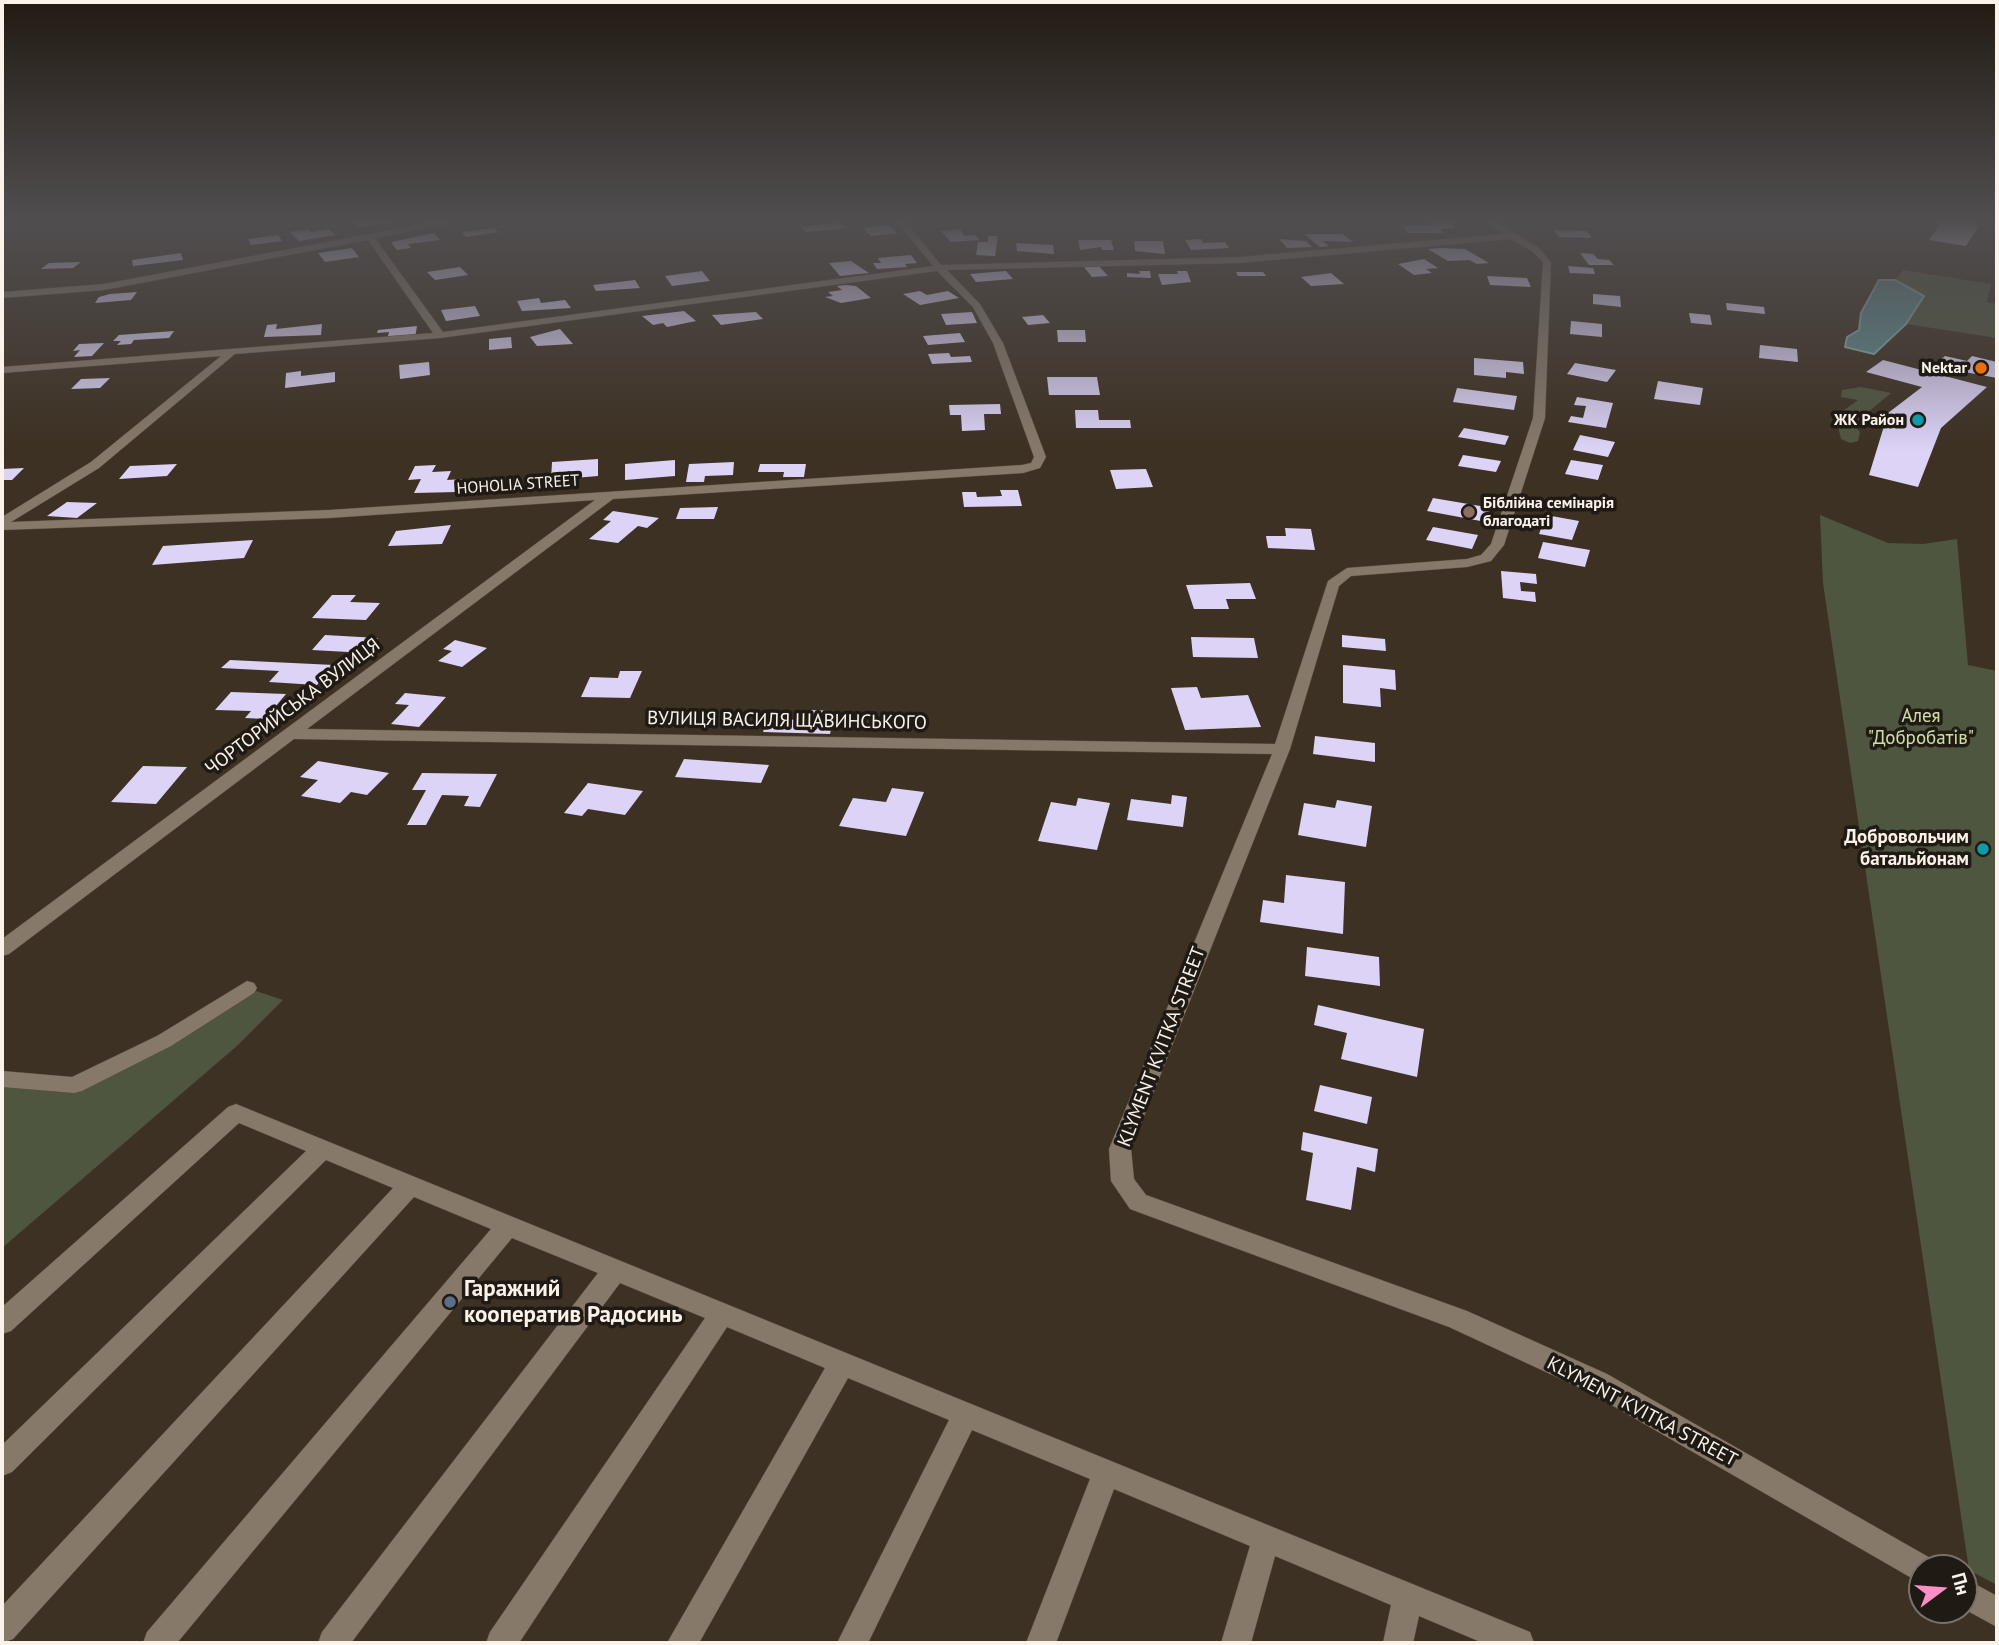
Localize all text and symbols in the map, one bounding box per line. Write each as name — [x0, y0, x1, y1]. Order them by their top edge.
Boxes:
place label: Nektar — [1921, 358, 1967, 378]
marker: Nektar — [1973, 360, 1989, 376]
place label: ЖК Район — [1834, 410, 1904, 430]
marker: ЖК Район — [1910, 412, 1926, 428]
street label: HOHOLIA STREET — [456, 471, 580, 499]
place label: Біблійна семінарія благодаті — [1483, 493, 1614, 531]
marker: Біблійна семінарія благодаті — [1461, 504, 1477, 520]
street label: ЧОРТОРИЙСЬКА ВУЛИЦЯ — [201, 634, 385, 780]
park label: Алея "Добробатів" — [1868, 706, 1974, 750]
street label: ВУЛИЦЯ ВАСИЛЯ ЩАВИНСЬКОГО — [647, 707, 927, 735]
place label: Добровольчим батальйонам — [1844, 827, 1969, 871]
marker: Добровольчим батальйонам — [1975, 841, 1991, 857]
street label: KLYMENT KVITKA STREET — [1113, 944, 1211, 1150]
place label: Гаражний кооператив Радосинь — [464, 1275, 683, 1329]
marker: Гаражний кооператив Радосинь — [442, 1294, 458, 1310]
street label: KLYMENT KVITKA STREET — [1543, 1352, 1741, 1472]
north arrow — [1908, 1554, 1978, 1624]
text: Пн — [1947, 1570, 1976, 1598]

